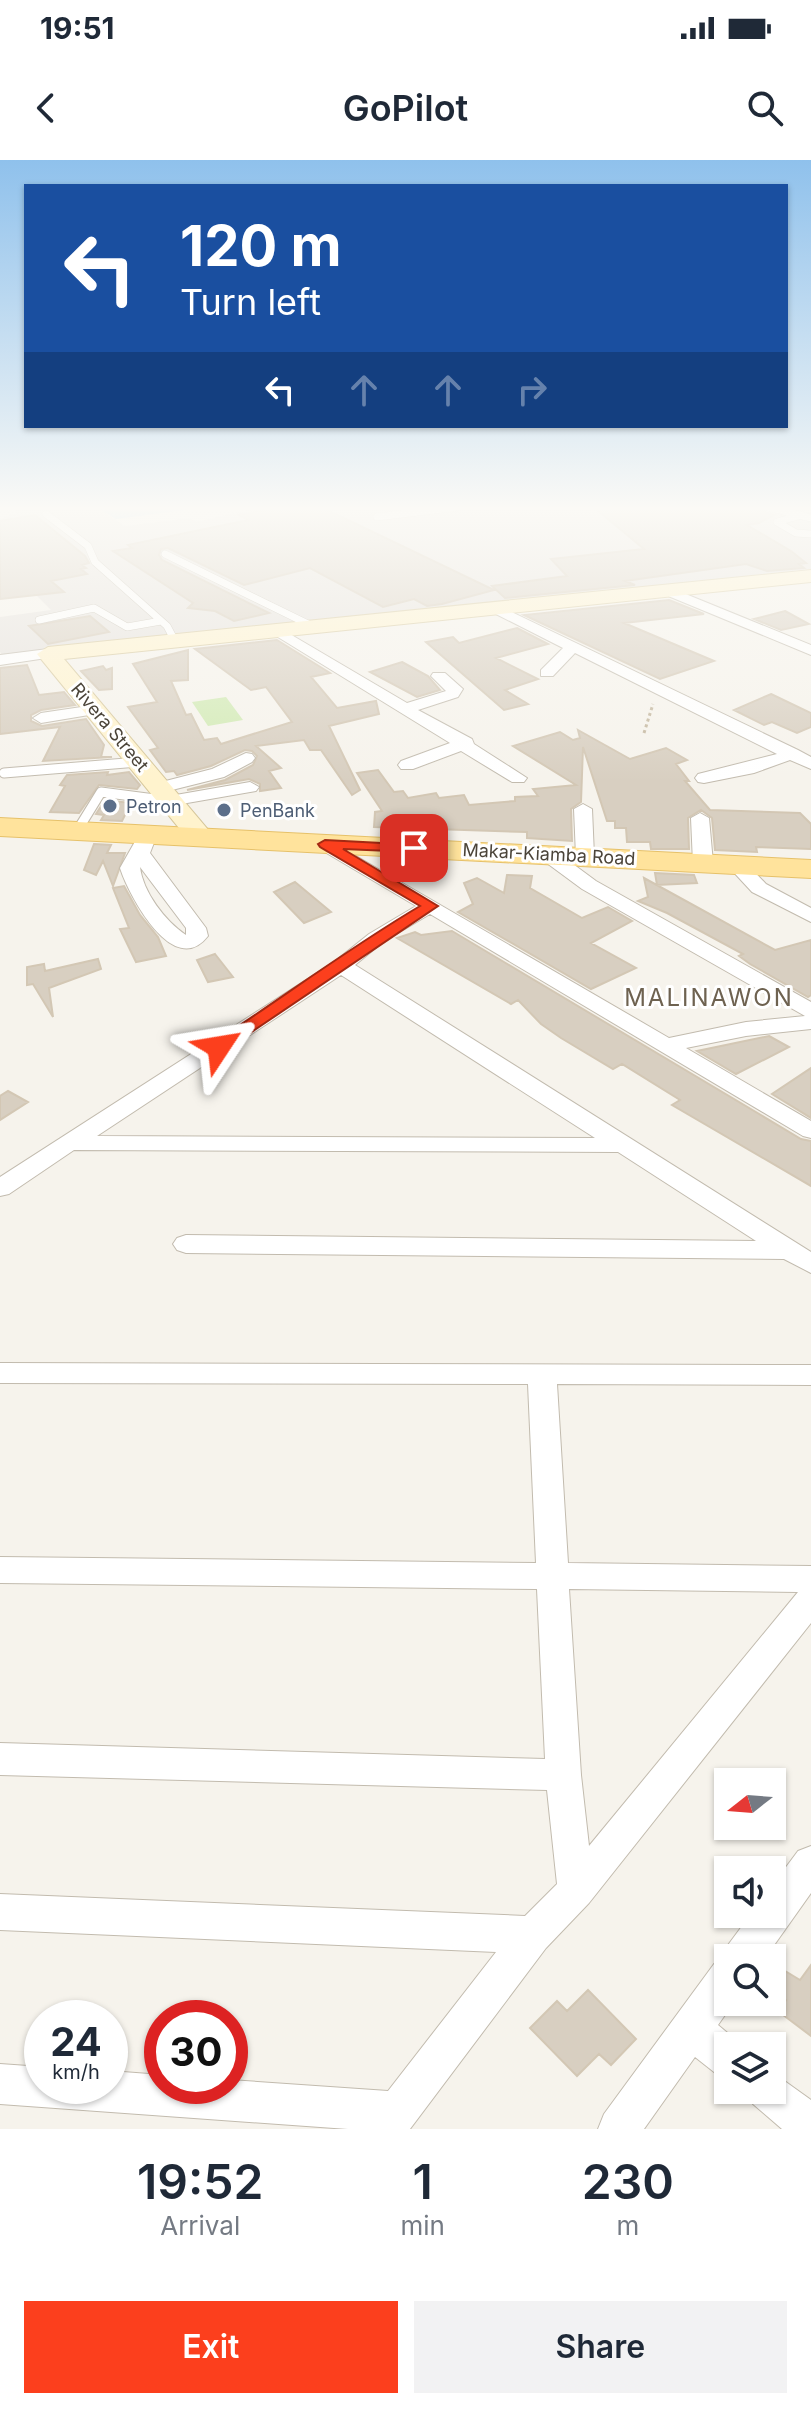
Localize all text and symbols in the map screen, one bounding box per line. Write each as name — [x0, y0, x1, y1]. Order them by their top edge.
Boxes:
text: 19:51 — [40, 10, 115, 46]
icon: back — [24, 86, 68, 130]
text: GoPilot — [343, 86, 468, 130]
icon: search — [743, 86, 787, 130]
text: 120 m — [180, 212, 342, 280]
icon: left — [48, 216, 152, 320]
text: Turn left — [180, 280, 321, 324]
icon: left — [258, 368, 302, 412]
icon: ahead — [342, 368, 386, 412]
icon: ahead — [426, 368, 470, 412]
icon: right — [510, 368, 554, 412]
street label: Rivera Street — [67, 679, 153, 776]
place label: Petron — [126, 796, 182, 817]
marker: Petron — [101, 797, 119, 815]
place label: PenBank — [240, 800, 315, 821]
marker: PenBank — [215, 801, 233, 819]
pin — [380, 814, 448, 882]
icon: arrive — [392, 826, 436, 870]
street label: Makar-Kiamba Road — [462, 839, 636, 869]
district label: MALINAWON — [624, 983, 794, 1012]
position arrow — [177, 1005, 261, 1089]
north arrow — [714, 1768, 786, 1840]
map controls — [714, 1768, 786, 2104]
button: sound — [714, 1856, 786, 1928]
button: search — [714, 1944, 786, 2016]
speed limit sign: 30 — [144, 2000, 248, 2104]
text: 24 — [50, 2017, 102, 2066]
button: layers — [714, 2032, 786, 2104]
text: km/h — [52, 2060, 100, 2084]
text: 19:52 — [137, 2152, 263, 2211]
text: 1 — [412, 2152, 433, 2211]
text: 230 — [582, 2152, 674, 2211]
text: Arrival — [160, 2210, 240, 2241]
text: min — [400, 2210, 445, 2241]
text: m — [617, 2210, 639, 2241]
button: Exit — [24, 2301, 398, 2393]
button: Share — [414, 2301, 787, 2393]

